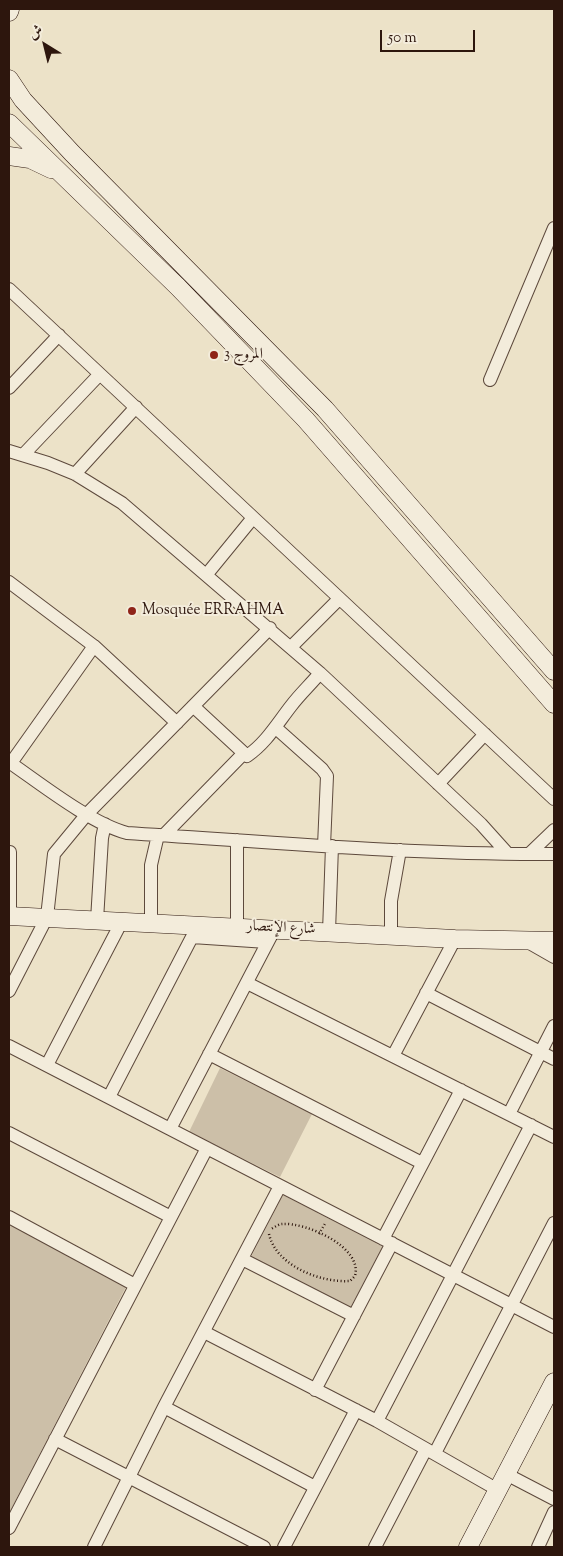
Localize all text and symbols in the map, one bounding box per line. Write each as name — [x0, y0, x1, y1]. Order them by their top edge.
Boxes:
north arrow — [20, 20, 70, 70]
scale bar — [383, 20, 478, 52]
text: ش — [25, 21, 48, 45]
text: 50 m — [388, 28, 417, 49]
place label: المروج 3 — [224, 346, 263, 364]
marker: المروج 3 — [208, 349, 220, 361]
place label: Mosquée ERRAHMA — [142, 602, 284, 620]
marker: Mosquée ERRAHMA — [126, 605, 138, 617]
street label: شارع الإنتصار — [246, 918, 316, 940]

